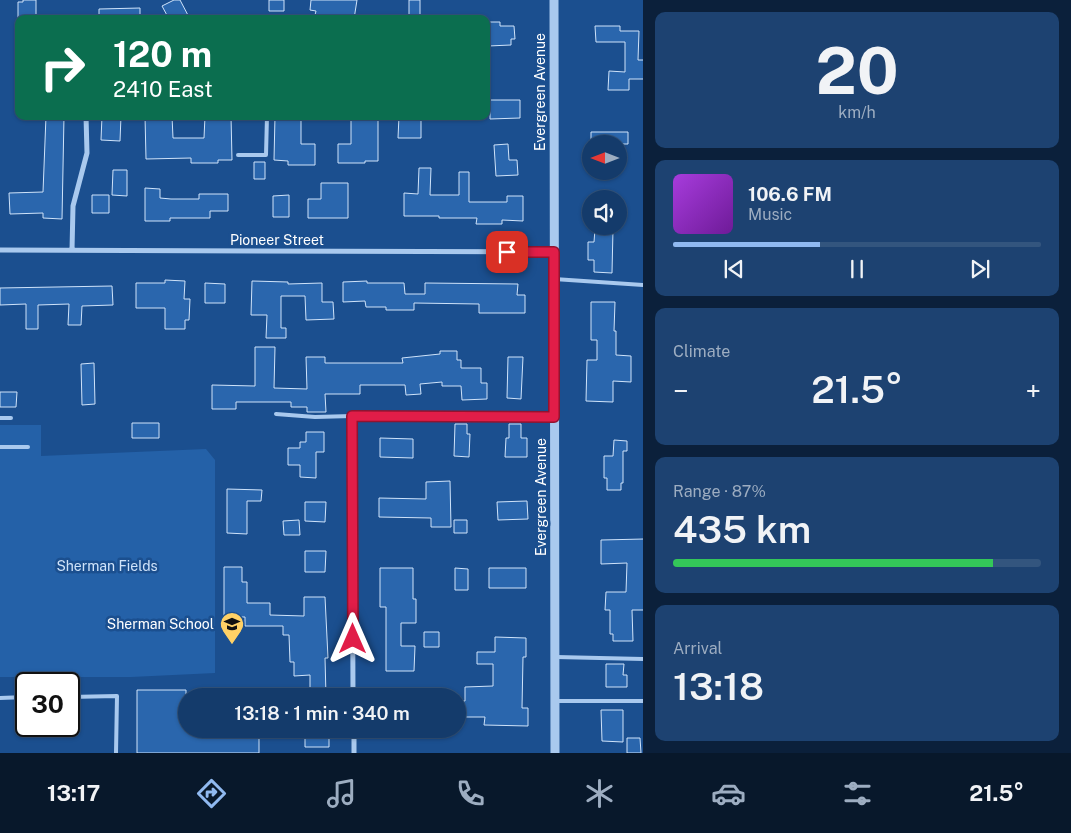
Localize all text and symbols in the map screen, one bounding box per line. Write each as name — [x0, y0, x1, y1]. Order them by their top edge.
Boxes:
text: 20 — [815, 32, 899, 109]
street label: Evergreen Avenue — [532, 33, 548, 151]
text: 120 m — [113, 34, 212, 75]
icon: right — [30, 35, 95, 100]
text: 2410 East — [113, 76, 213, 102]
text: km/h — [838, 103, 876, 122]
north arrow — [582, 135, 628, 180]
map controls — [582, 135, 627, 235]
text: 106.6 FM — [748, 183, 832, 205]
button: sound — [582, 190, 627, 235]
text: Music — [748, 205, 792, 224]
pin — [486, 231, 528, 273]
street label: Pioneer Street — [230, 232, 324, 248]
icon: arrive — [493, 238, 521, 266]
icon: previous — [720, 255, 748, 283]
icon: pause — [843, 255, 871, 283]
icon: next — [966, 255, 994, 283]
text: Climate — [673, 342, 730, 361]
text: 21.5° — [811, 367, 903, 412]
text: − — [673, 374, 689, 407]
text: + — [1025, 374, 1041, 407]
street label: Evergreen Avenue — [533, 438, 549, 556]
text: Range · 87% — [673, 482, 766, 501]
text: 435 km — [673, 507, 811, 552]
park label: Sherman Fields — [56, 558, 158, 574]
school or university icon: Sherman School — [219, 611, 245, 645]
position arrow — [326, 612, 378, 664]
place label: Sherman School — [107, 616, 214, 632]
text: Arrival — [673, 639, 722, 658]
text: 13:18 — [673, 664, 764, 709]
speed limit sign: 30 — [15, 672, 80, 737]
text: 13:18 · 1 min · 340 m — [234, 702, 410, 724]
icon: directions — [194, 776, 229, 811]
icon: music — [324, 776, 359, 811]
icon: phone — [453, 776, 488, 811]
icon: climate — [582, 776, 617, 811]
icon: car — [711, 776, 746, 811]
icon: filters — [840, 776, 875, 811]
text: 13:17 — [47, 780, 100, 806]
text: 21.5° — [969, 780, 1024, 806]

